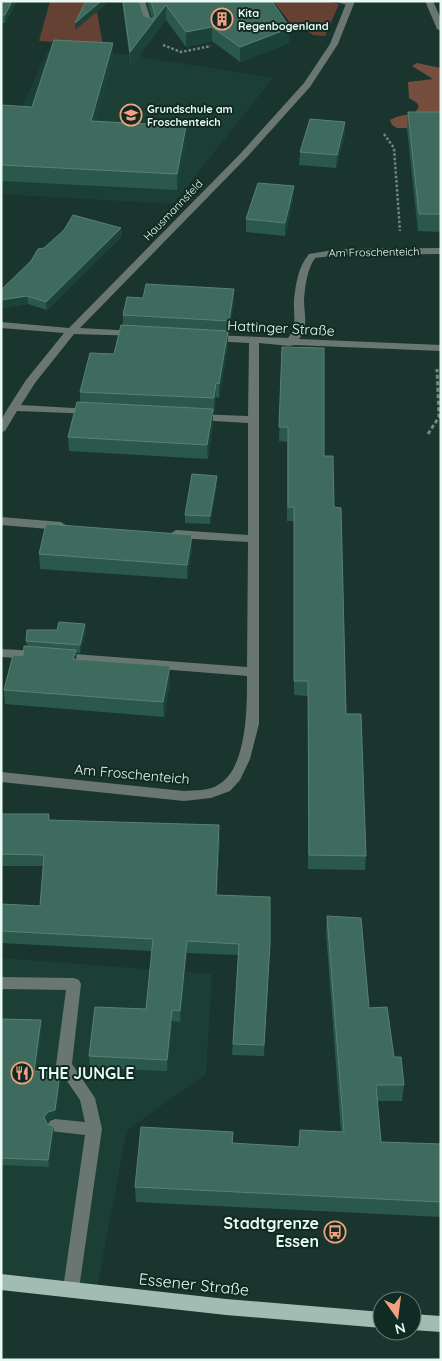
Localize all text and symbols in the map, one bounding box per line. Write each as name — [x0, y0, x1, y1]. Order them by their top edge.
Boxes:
place label: Kita Regenbogenland — [238, 6, 329, 33]
building icon: Kita Regenbogenland — [210, 7, 234, 31]
place label: Grundschule am Froschenteich — [147, 102, 233, 129]
school or university icon: Grundschule am Froschenteich — [119, 103, 143, 127]
street label: Hausmannsfeld — [140, 177, 206, 243]
street label: Am Froschenteich — [328, 244, 420, 260]
street label: Hattinger Straße — [227, 316, 335, 340]
street label: Am Froschenteich — [74, 760, 190, 788]
restaurant icon: THE JUNGLE — [10, 1061, 34, 1085]
place label: THE JUNGLE — [38, 1063, 134, 1083]
place label: Stadtgrenze Essen — [224, 1213, 319, 1251]
bus stop icon: Stadtgrenze Essen — [323, 1220, 347, 1244]
street label: Essener Straße — [138, 1268, 250, 1300]
north arrow — [372, 1291, 422, 1341]
text: N — [393, 1319, 407, 1339]

